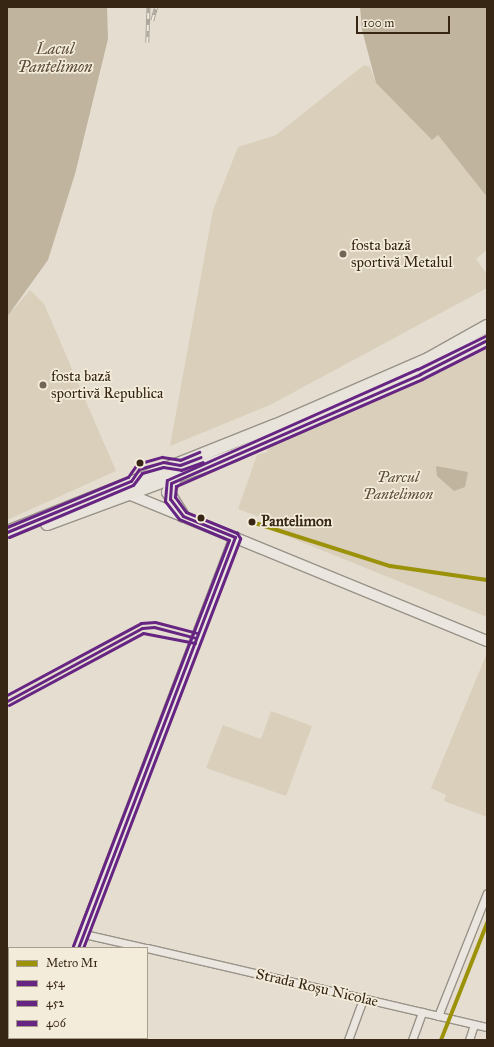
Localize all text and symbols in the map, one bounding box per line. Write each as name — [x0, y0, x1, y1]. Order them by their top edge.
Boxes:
scale bar — [358, 8, 452, 34]
text: 100 m — [363, 16, 394, 30]
water label: Lacul Pantelimon — [18, 39, 92, 77]
place label: fosta bază sportivă Metalul — [351, 236, 452, 271]
marker: fosta bază sportivă Metalul — [338, 249, 348, 259]
place label: fosta bază sportivă Republica — [51, 367, 163, 402]
marker: fosta bază sportivă Republica — [38, 380, 48, 390]
unlabelled marker — [135, 458, 145, 468]
park label: Parcul Pantelimon — [363, 468, 433, 503]
unlabelled marker — [196, 513, 206, 523]
place label: Pantelimon — [261, 513, 332, 531]
marker: Pantelimon — [246, 516, 258, 528]
legend — [8, 947, 148, 1039]
text: Metro M1 — [46, 956, 98, 970]
street label: Strada Roșu Nicolae — [254, 965, 380, 1011]
text: 454 — [46, 976, 65, 990]
text: 452 — [46, 996, 64, 1010]
text: 406 — [46, 1016, 66, 1030]

